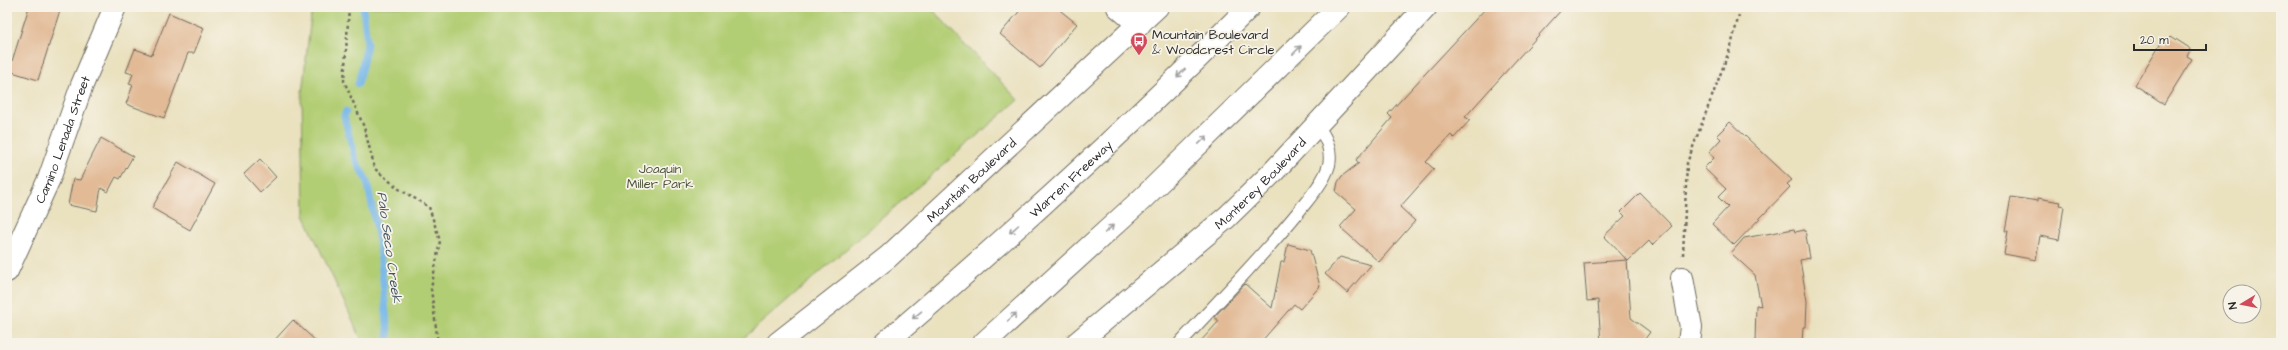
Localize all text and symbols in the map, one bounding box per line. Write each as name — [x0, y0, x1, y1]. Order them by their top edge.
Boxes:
place label: Mountain Boulevard & Woodcrest Circle — [1152, 26, 1275, 59]
scale bar — [2134, 26, 2206, 52]
bus stop icon: Mountain Boulevard & Woodcrest Circle — [1129, 31, 1149, 56]
text: 20 m — [2140, 32, 2169, 49]
one-way arrow — [1292, 45, 1302, 55]
one-way arrow — [1176, 68, 1186, 78]
street label: Camino Lenada Street — [31, 72, 95, 206]
street label: Mountain Boulevard — [923, 134, 1021, 227]
street label: Monterey Boulevard — [1211, 134, 1311, 234]
one-way arrow — [1198, 135, 1208, 145]
street label: Warren Freeway — [1026, 136, 1117, 222]
park label: Joaquin Miller Park — [627, 160, 693, 193]
water label: Palo Seco Creek — [371, 190, 407, 304]
one-way arrow — [1009, 224, 1019, 233]
one-way arrow — [1103, 225, 1113, 234]
north arrow — [2222, 284, 2262, 324]
text: N — [2225, 301, 2241, 310]
one-way arrow — [912, 311, 923, 320]
one-way arrow — [1007, 313, 1017, 322]

